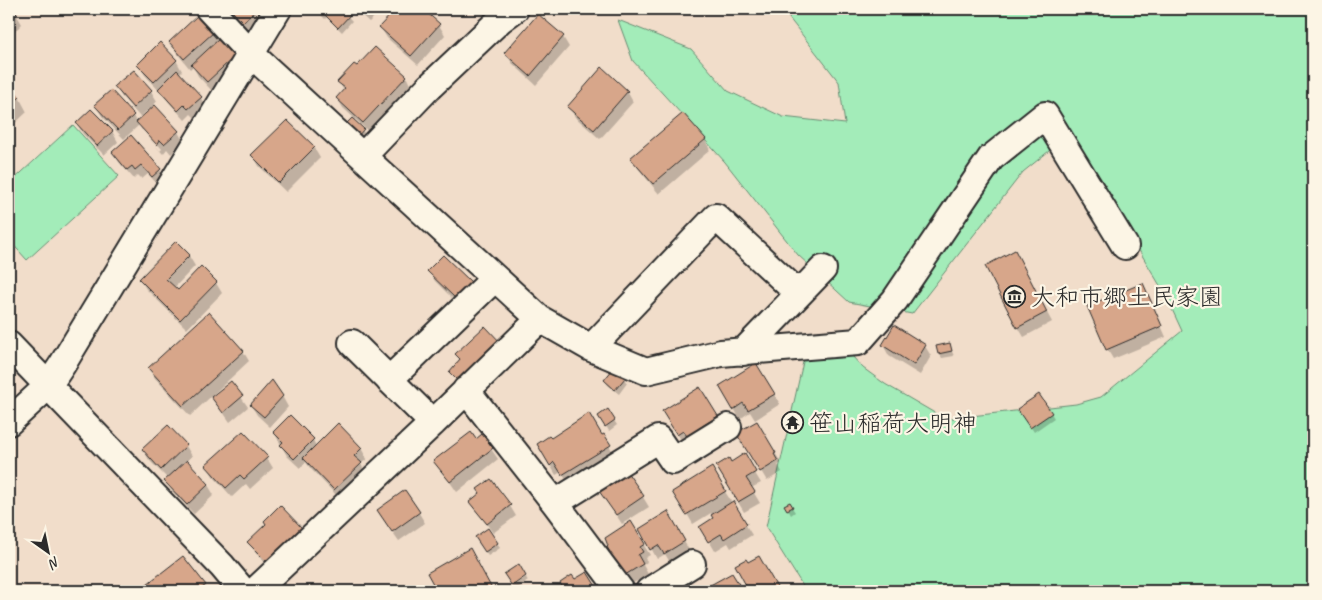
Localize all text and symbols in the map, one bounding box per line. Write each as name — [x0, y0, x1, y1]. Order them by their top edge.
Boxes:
place label: 大和市郷土民家園 — [1031, 282, 1223, 312]
museum icon: 大和市郷土民家園 — [1003, 285, 1027, 309]
place label: 笹山稲荷大明神 — [809, 408, 977, 438]
temple icon: 笹山稲荷大明神 — [781, 411, 805, 435]
north arrow — [22, 528, 72, 578]
text: N — [45, 553, 63, 573]

